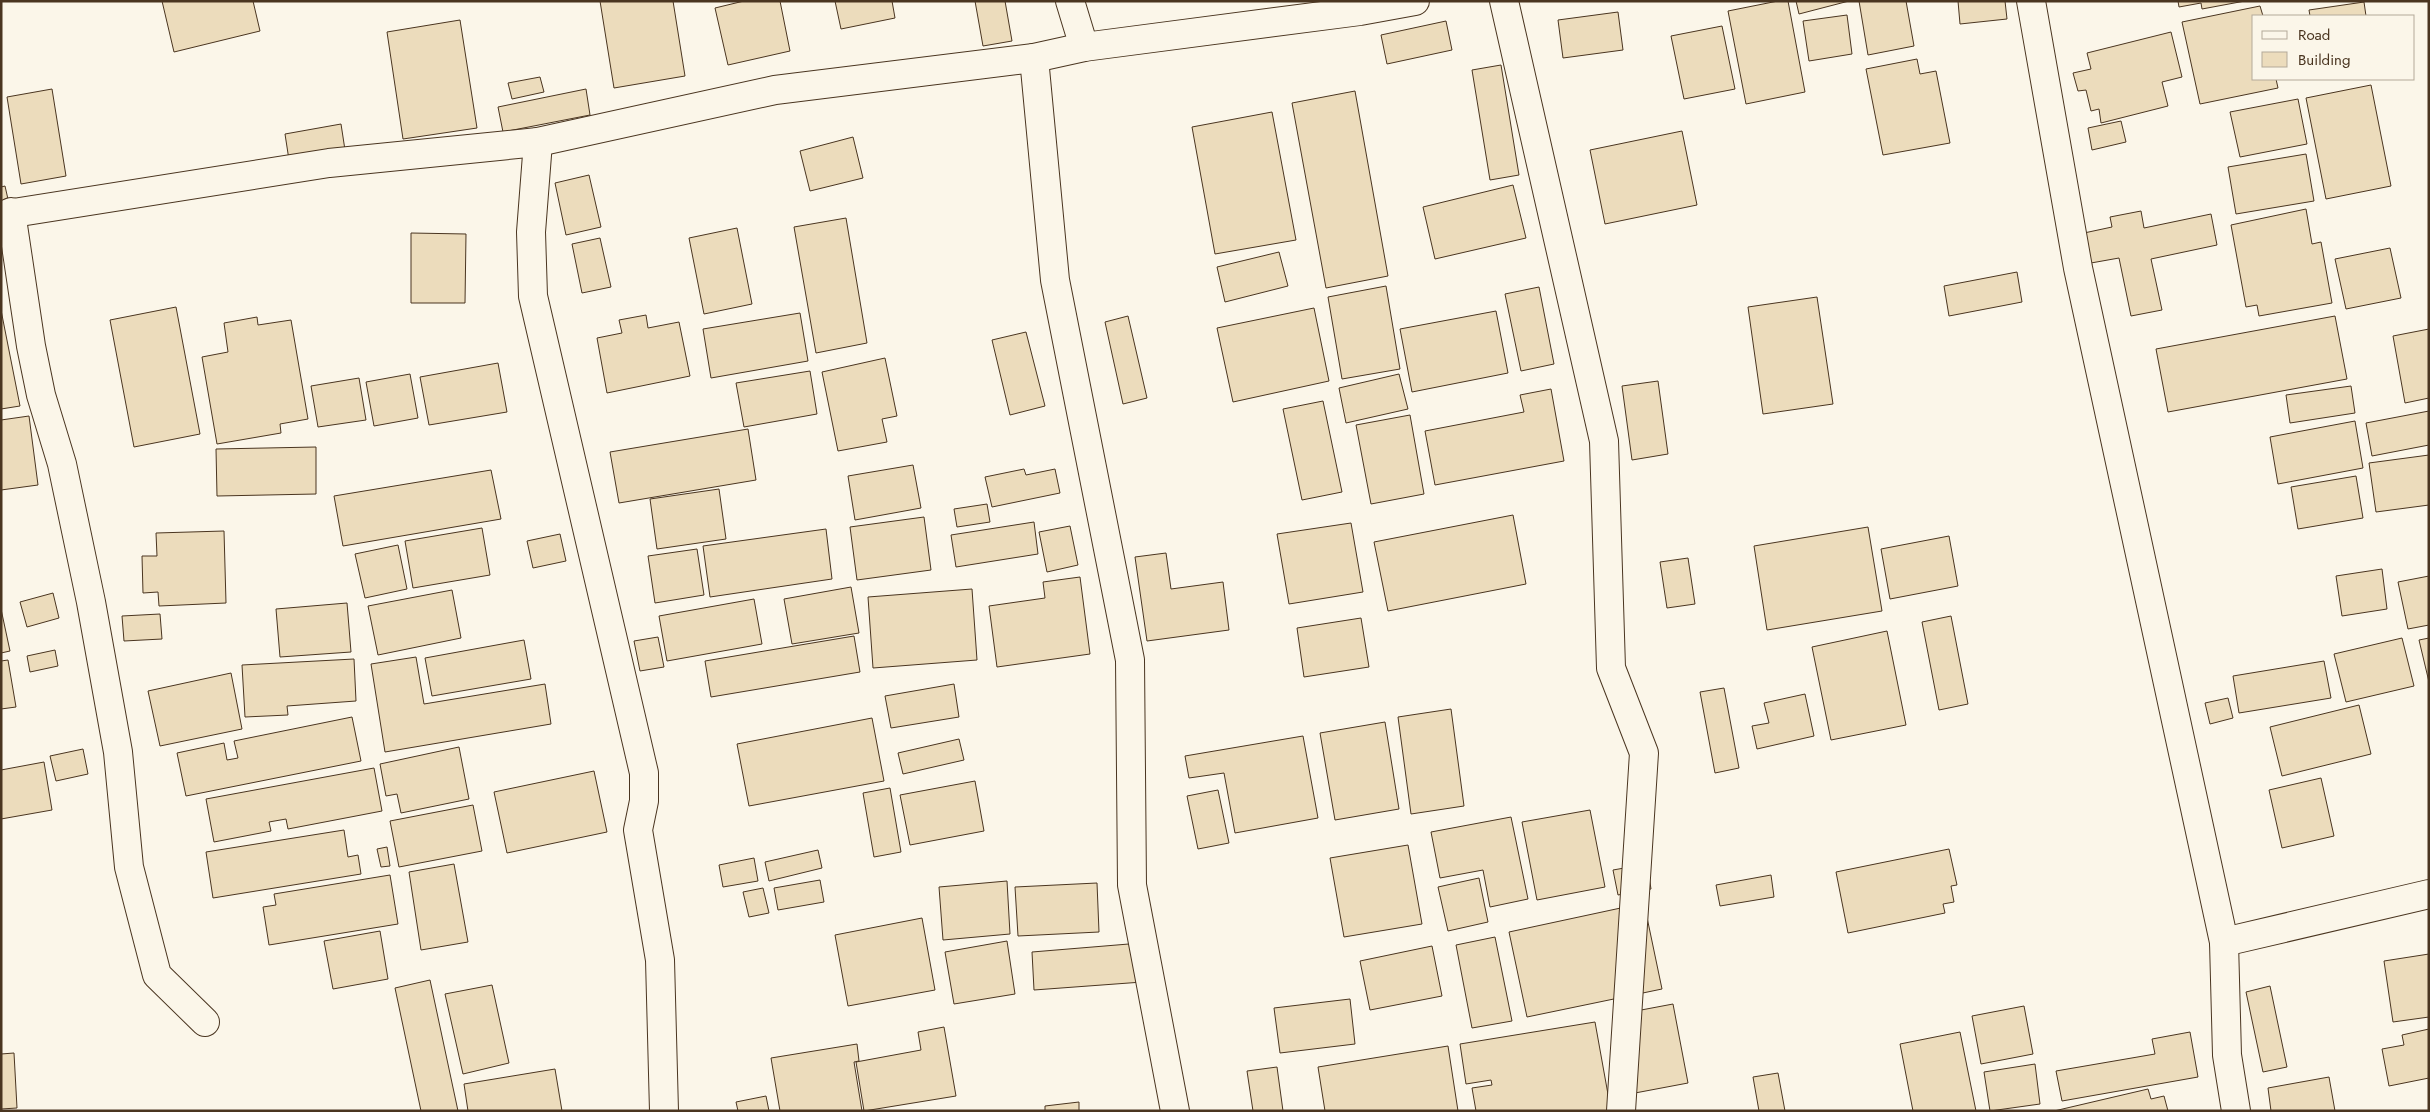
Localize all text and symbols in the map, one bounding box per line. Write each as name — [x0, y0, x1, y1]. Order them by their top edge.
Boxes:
legend — [2252, 15, 2415, 80]
text: Road — [2298, 24, 2330, 46]
text: Building — [2298, 49, 2350, 71]

